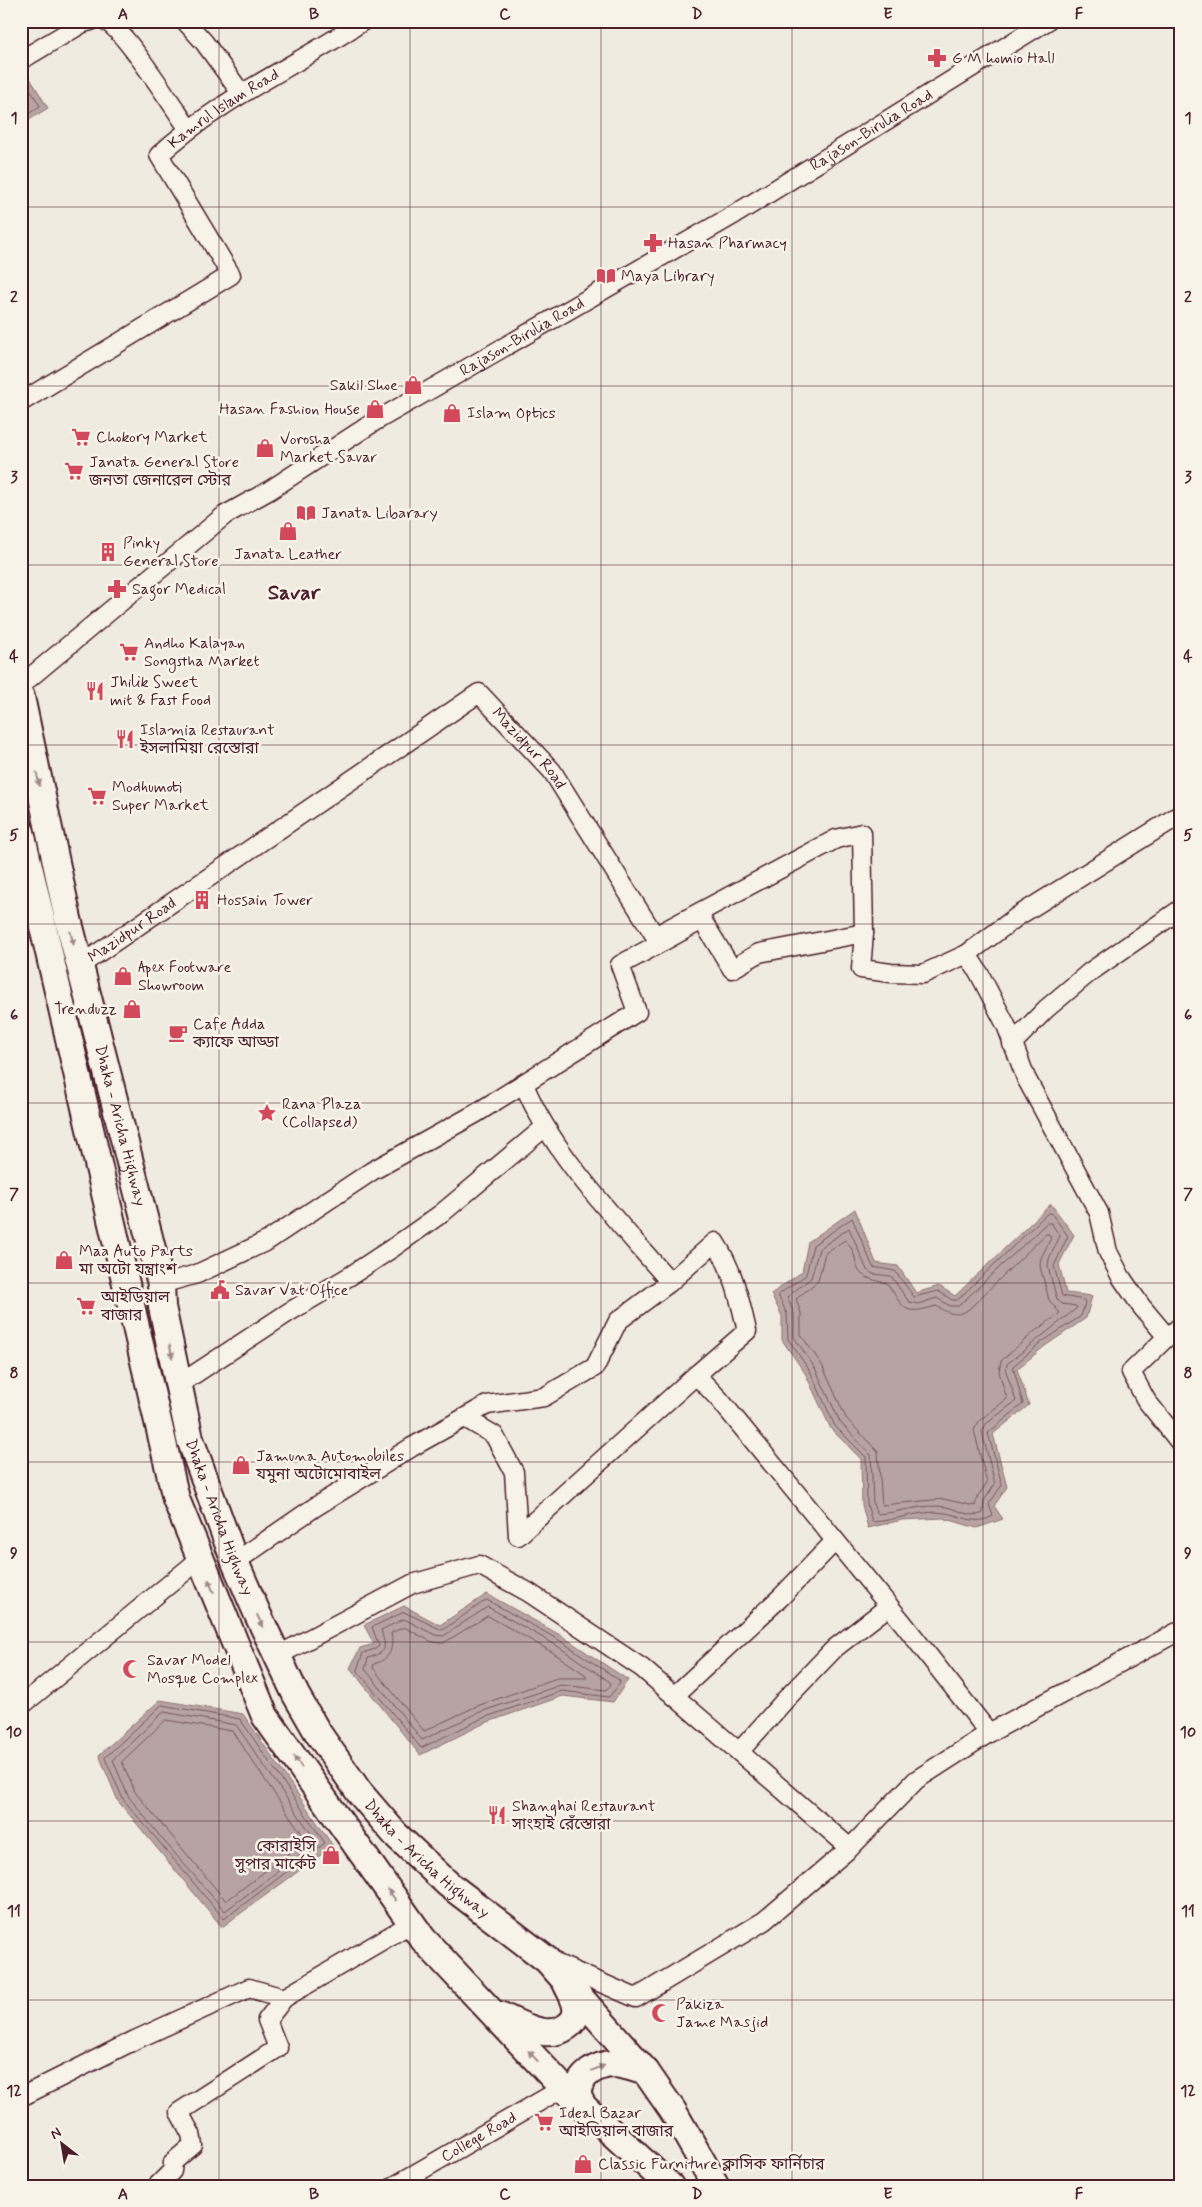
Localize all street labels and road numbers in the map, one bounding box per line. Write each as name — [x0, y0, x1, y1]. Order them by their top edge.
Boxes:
street label: Kamrul Islam Road — [163, 64, 283, 153]
street label: Rajason-Birulia Road — [806, 84, 936, 176]
street label: Rajason-Birulia Road — [456, 293, 588, 381]
street label: Mazidpur Road — [487, 703, 571, 793]
street label: Mazidpur Road — [84, 892, 180, 968]
street label: Dhaka - Aricha Highway — [90, 1043, 151, 1208]
street label: Dhaka - Aricha Highway — [180, 1436, 259, 1599]
street label: Dhaka - Aricha Highway — [359, 1795, 494, 1923]
street label: College Road — [437, 2107, 520, 2167]

